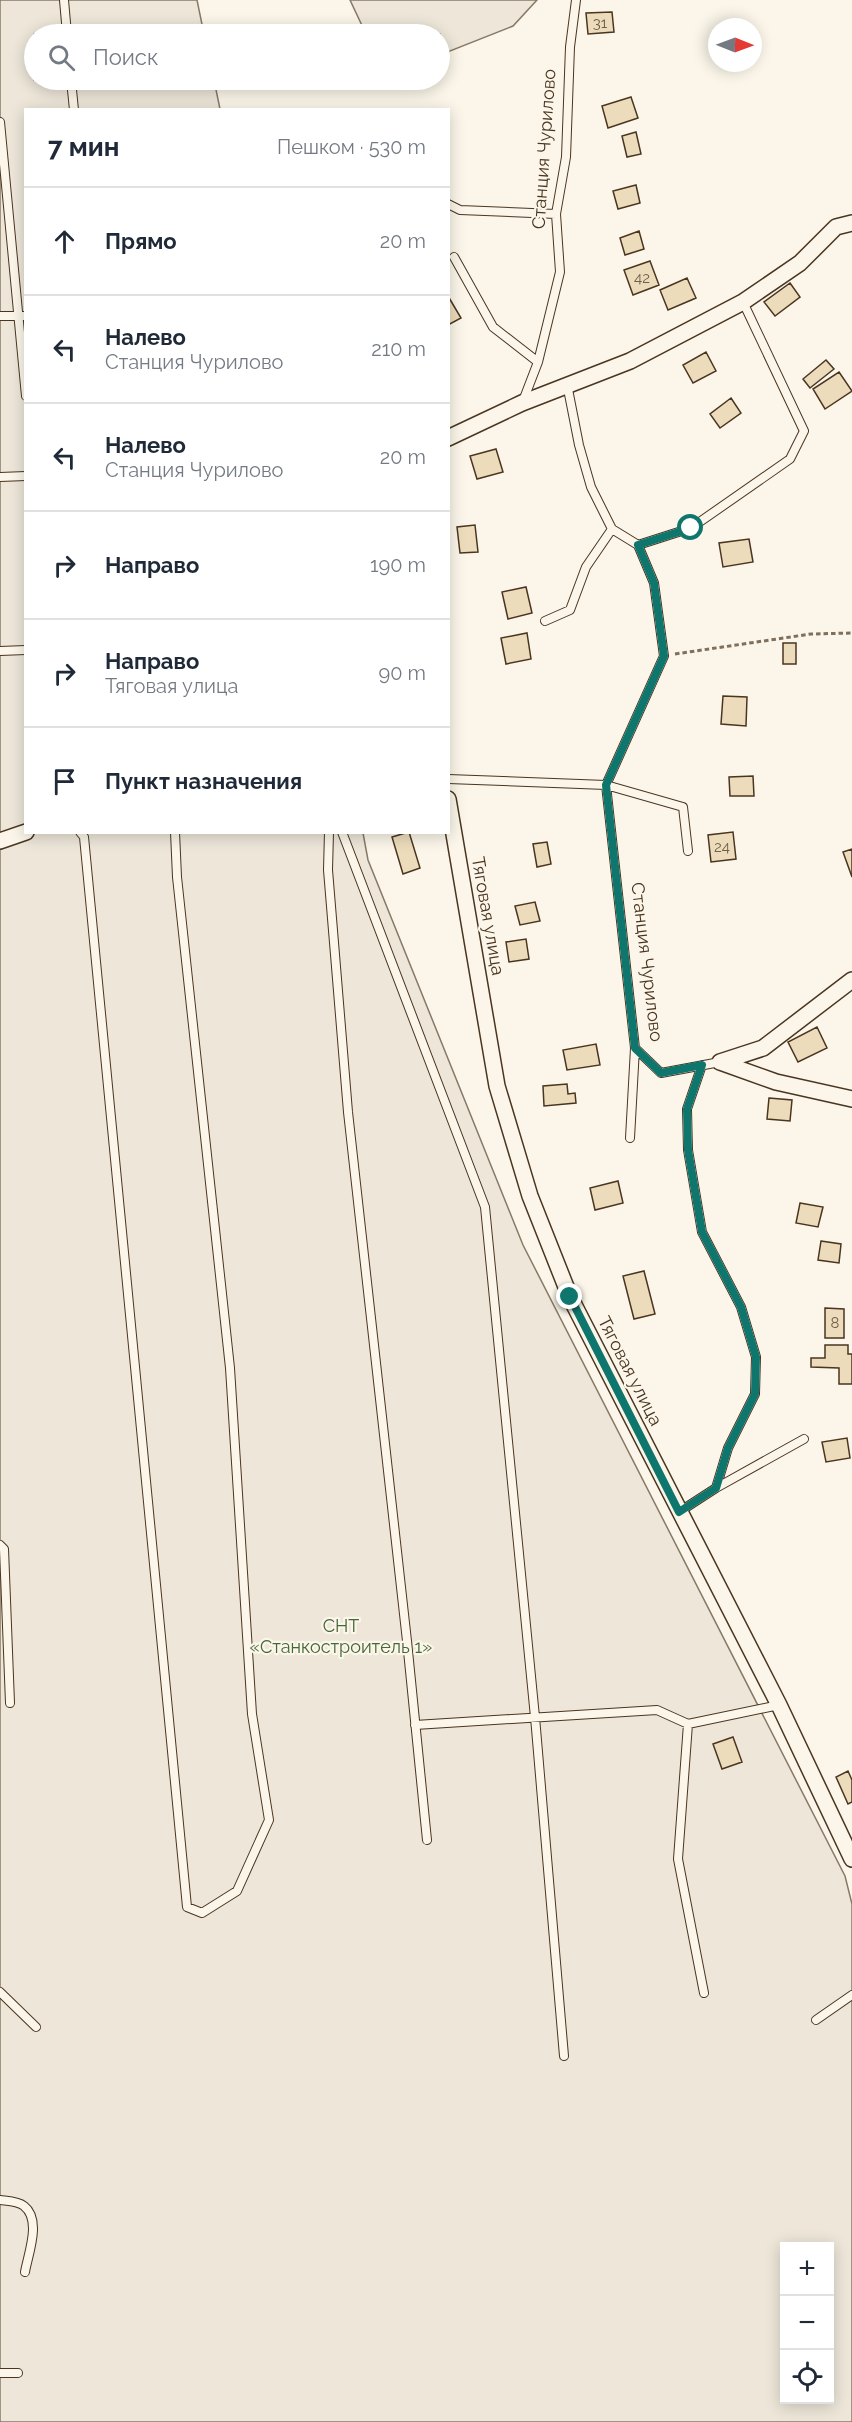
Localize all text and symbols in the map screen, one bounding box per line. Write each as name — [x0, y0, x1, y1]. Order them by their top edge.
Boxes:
house number: 31 — [593, 14, 608, 32]
north arrow — [708, 18, 762, 72]
search box — [24, 24, 450, 90]
icon: search — [45, 41, 78, 74]
text: Поиск — [93, 44, 158, 70]
street label: Станция Чурилово — [527, 68, 560, 230]
text: 7 мин — [48, 132, 119, 162]
text: Пешком · 530 m — [277, 135, 426, 159]
icon: ahead — [48, 225, 81, 258]
text: Прямо — [105, 228, 177, 254]
text: 20 m — [380, 229, 426, 253]
house number: 42 — [634, 269, 650, 287]
text: Налево — [105, 324, 186, 350]
icon: left — [48, 333, 81, 366]
text: 210 m — [371, 337, 426, 361]
text: Станция Чурилово — [105, 350, 284, 374]
text: Налево — [105, 432, 186, 458]
icon: left — [48, 441, 81, 474]
text: 20 m — [380, 445, 426, 469]
text: Станция Чурилово — [105, 458, 284, 482]
route start — [677, 514, 703, 540]
icon: right — [48, 549, 81, 582]
text: Направо — [105, 552, 199, 578]
text: 190 m — [370, 553, 426, 577]
text: Направо — [105, 648, 199, 674]
icon: right — [48, 657, 81, 690]
text: 90 m — [379, 661, 426, 685]
text: Тяговая улица — [105, 674, 238, 698]
icon: arrive — [48, 765, 81, 798]
text: Пункт назначения — [105, 768, 302, 794]
house number: 24 — [714, 838, 730, 856]
street label: Тяговая улица — [468, 855, 509, 977]
street label: Станция Чурилово — [627, 881, 668, 1043]
route end — [556, 1283, 582, 1309]
street label: Тяговая улица — [594, 1312, 667, 1429]
house number: 8 — [831, 1314, 840, 1332]
park label: СНТ «Станкостроитель 1» — [250, 1615, 432, 1657]
map controls — [780, 2242, 834, 2404]
button: + — [780, 2242, 834, 2296]
button: − — [780, 2296, 834, 2350]
button: locate — [780, 2350, 834, 2404]

